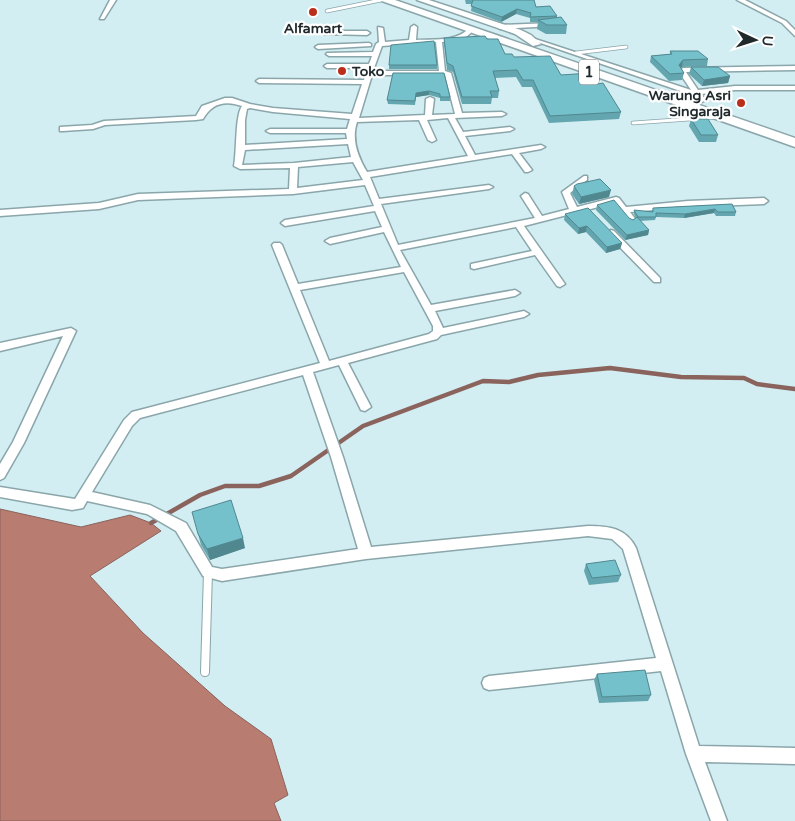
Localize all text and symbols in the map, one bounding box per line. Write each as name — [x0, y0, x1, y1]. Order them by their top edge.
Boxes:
marker: Alfamart — [307, 6, 319, 18]
north arrow — [730, 15, 780, 65]
place label: Alfamart — [284, 20, 343, 37]
text: U — [759, 35, 776, 47]
road number: 1 — [579, 60, 599, 84]
place label: Toko — [351, 63, 385, 80]
marker: Toko — [336, 65, 348, 77]
place label: Warung Asri Singaraja — [649, 87, 731, 120]
marker: Warung Asri Singaraja — [735, 97, 747, 109]

